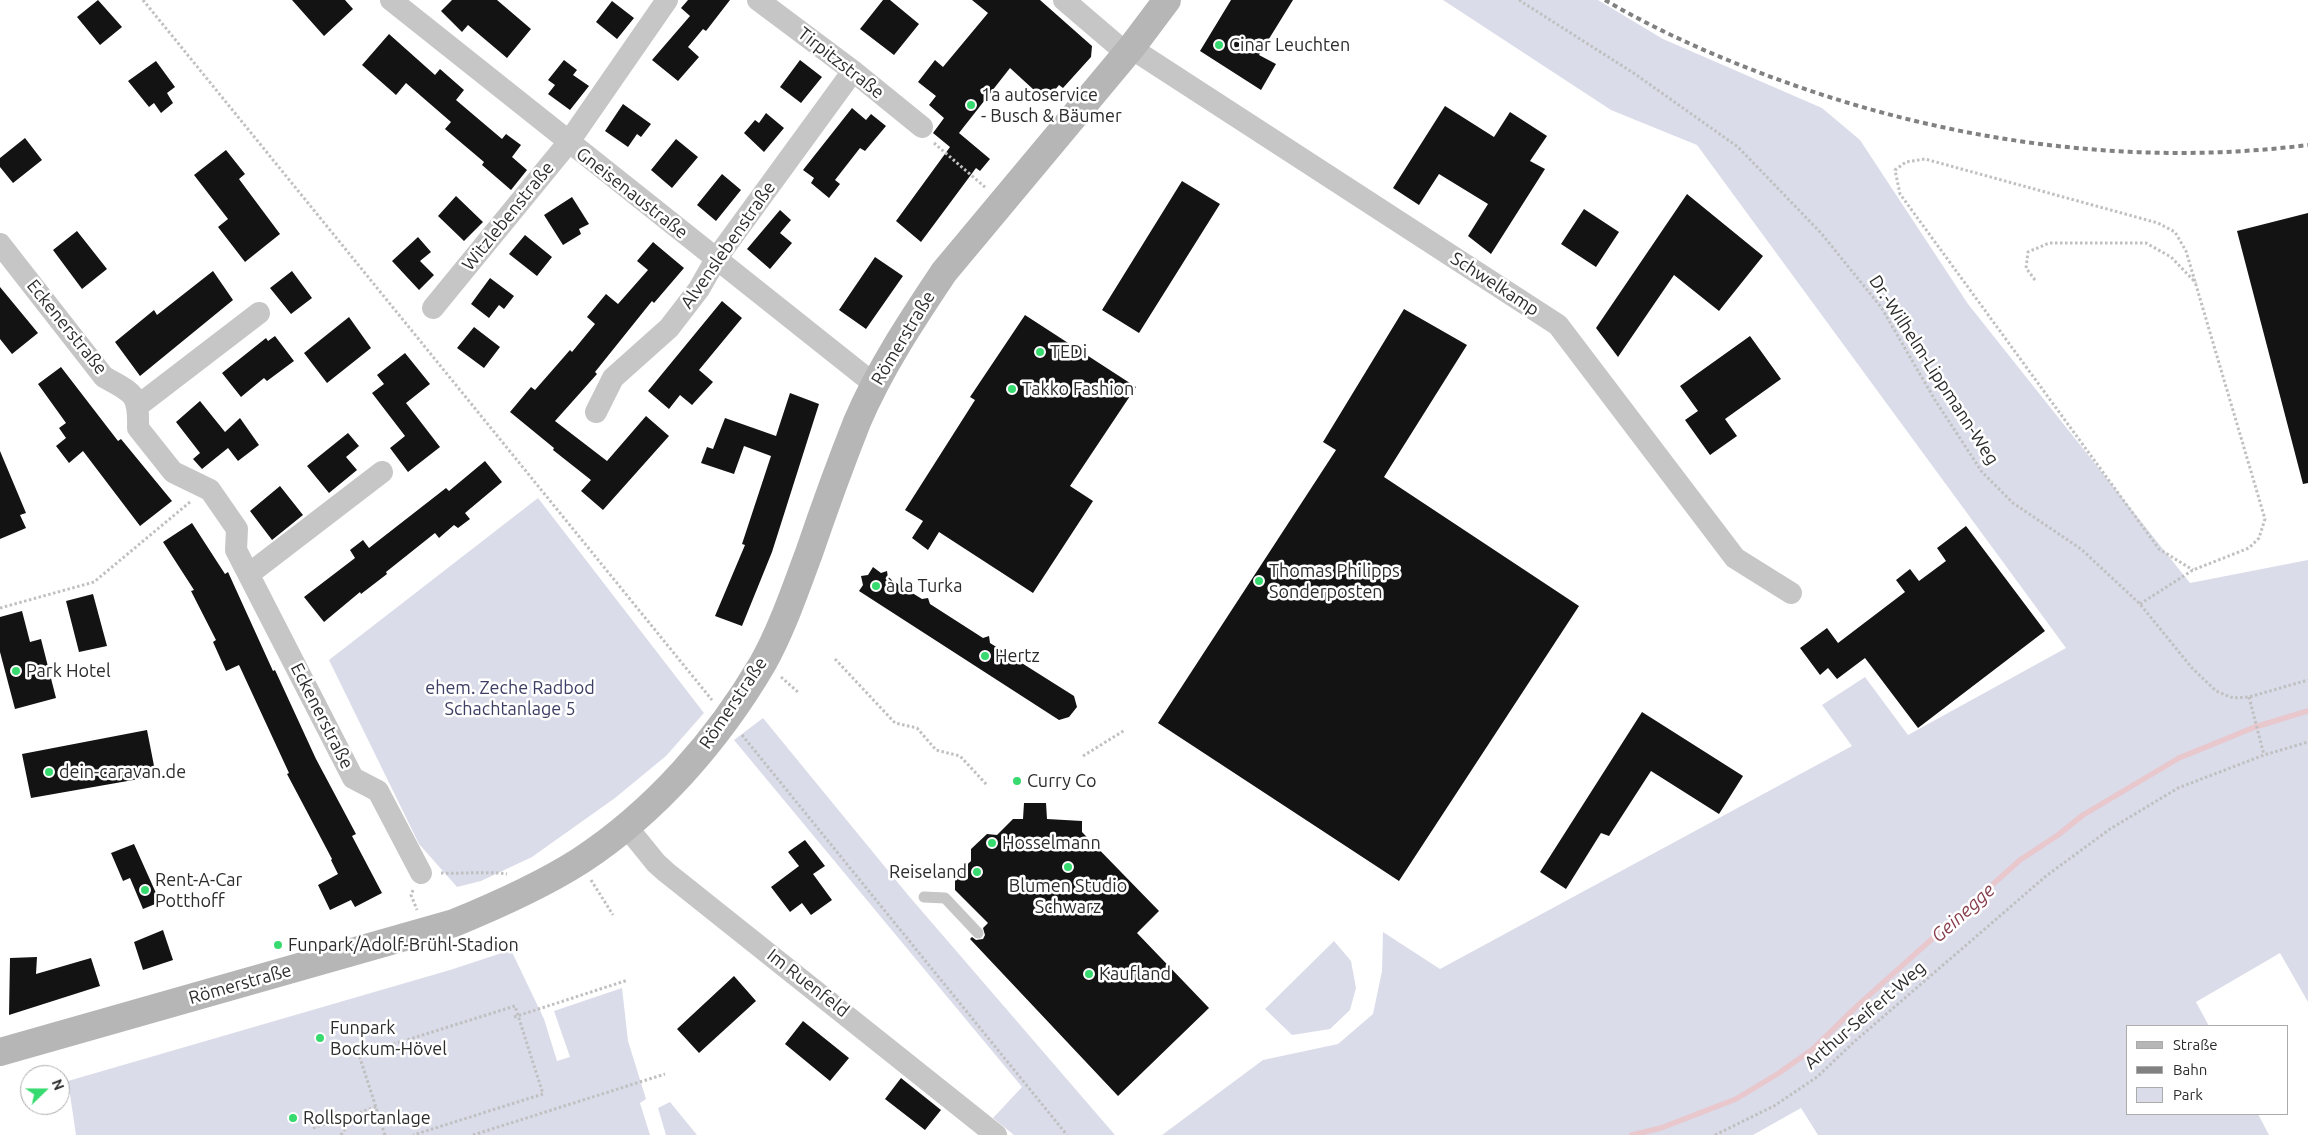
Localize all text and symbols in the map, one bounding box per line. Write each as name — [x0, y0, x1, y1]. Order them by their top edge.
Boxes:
street label: Tirpitzstraße — [794, 23, 888, 103]
place label: Cinar Leuchten — [1229, 34, 1350, 56]
marker: Cinar Leuchten — [1213, 39, 1225, 51]
place label: 1a autoservice - Busch & Bäumer — [981, 84, 1122, 126]
marker: 1a autoservice - Busch & Bäumer — [965, 99, 977, 111]
street label: Gneisenaustraße — [572, 143, 692, 243]
street label: Witzlebenstraße — [457, 157, 559, 275]
street label: Alvenslebenstraße — [676, 177, 780, 313]
street label: Schwelkamp — [1447, 247, 1543, 321]
street label: Dr.-Wilhelm-Lippmann-Weg — [1865, 271, 2003, 469]
street label: Eckenerstraße — [22, 275, 112, 379]
street label: Römerstraße — [867, 287, 939, 389]
place label: TEDi — [1050, 341, 1087, 363]
marker: TEDi — [1034, 346, 1046, 358]
place label: Takko Fashion — [1022, 378, 1134, 400]
marker: Takko Fashion — [1006, 383, 1018, 395]
place label: Thomas Philipps Sonderposten — [1269, 560, 1400, 602]
place label: à la Turka — [886, 575, 962, 597]
marker: Thomas Philipps Sonderposten — [1253, 575, 1265, 587]
marker: à la Turka — [870, 580, 882, 592]
place label: Hertz — [995, 645, 1040, 667]
marker: Hertz — [979, 650, 991, 662]
street label: Römerstraße — [694, 653, 772, 753]
street label: Eckenerstraße — [286, 659, 358, 773]
place label: Park Hotel — [26, 660, 111, 682]
marker: Park Hotel — [10, 665, 22, 677]
park label: ehem. Zeche Radbod Schachtanlage 5 — [425, 677, 595, 720]
place label: dein-caravan.de — [59, 761, 186, 783]
marker: dein-caravan.de — [43, 766, 55, 778]
place label: Curry Co — [1027, 770, 1097, 792]
marker: Curry Co — [1011, 775, 1023, 787]
place label: Hosselmann — [1002, 832, 1101, 854]
marker: Hosselmann — [986, 837, 998, 849]
place label: Reiseland — [889, 861, 967, 883]
marker: Blumen Studio Schwarz — [1062, 861, 1074, 873]
marker: Reiseland — [971, 866, 983, 878]
place label: Rent-A-Car Potthoff — [155, 869, 242, 912]
place label: Blumen Studio Schwarz — [1009, 875, 1127, 918]
water label: Geinegge — [1927, 879, 1999, 947]
marker: Rent-A-Car Potthoff — [139, 884, 151, 896]
place label: Funpark/Adolf-Brühl-Stadion — [288, 934, 519, 956]
marker: Funpark/Adolf-Brühl-Stadion — [272, 939, 284, 951]
street label: Im Ruenfeld — [763, 944, 853, 1022]
street label: Arthur-Seifert-Weg — [1800, 956, 1930, 1074]
street label: Römerstraße — [186, 959, 294, 1009]
place label: Kaufland — [1099, 963, 1171, 985]
marker: Kaufland — [1083, 968, 1095, 980]
place label: Funpark Bockum-Hövel — [330, 1017, 447, 1060]
legend — [2126, 1025, 2288, 1115]
marker: Funpark Bockum-Hövel — [314, 1032, 326, 1044]
text: Straße — [2173, 1036, 2217, 1053]
text: Bahn — [2173, 1061, 2207, 1078]
north arrow — [20, 1065, 70, 1115]
text: N — [49, 1077, 67, 1093]
text: Park — [2173, 1086, 2203, 1103]
place label: Rollsportanlage — [303, 1107, 431, 1129]
marker: Rollsportanlage — [287, 1112, 299, 1124]

